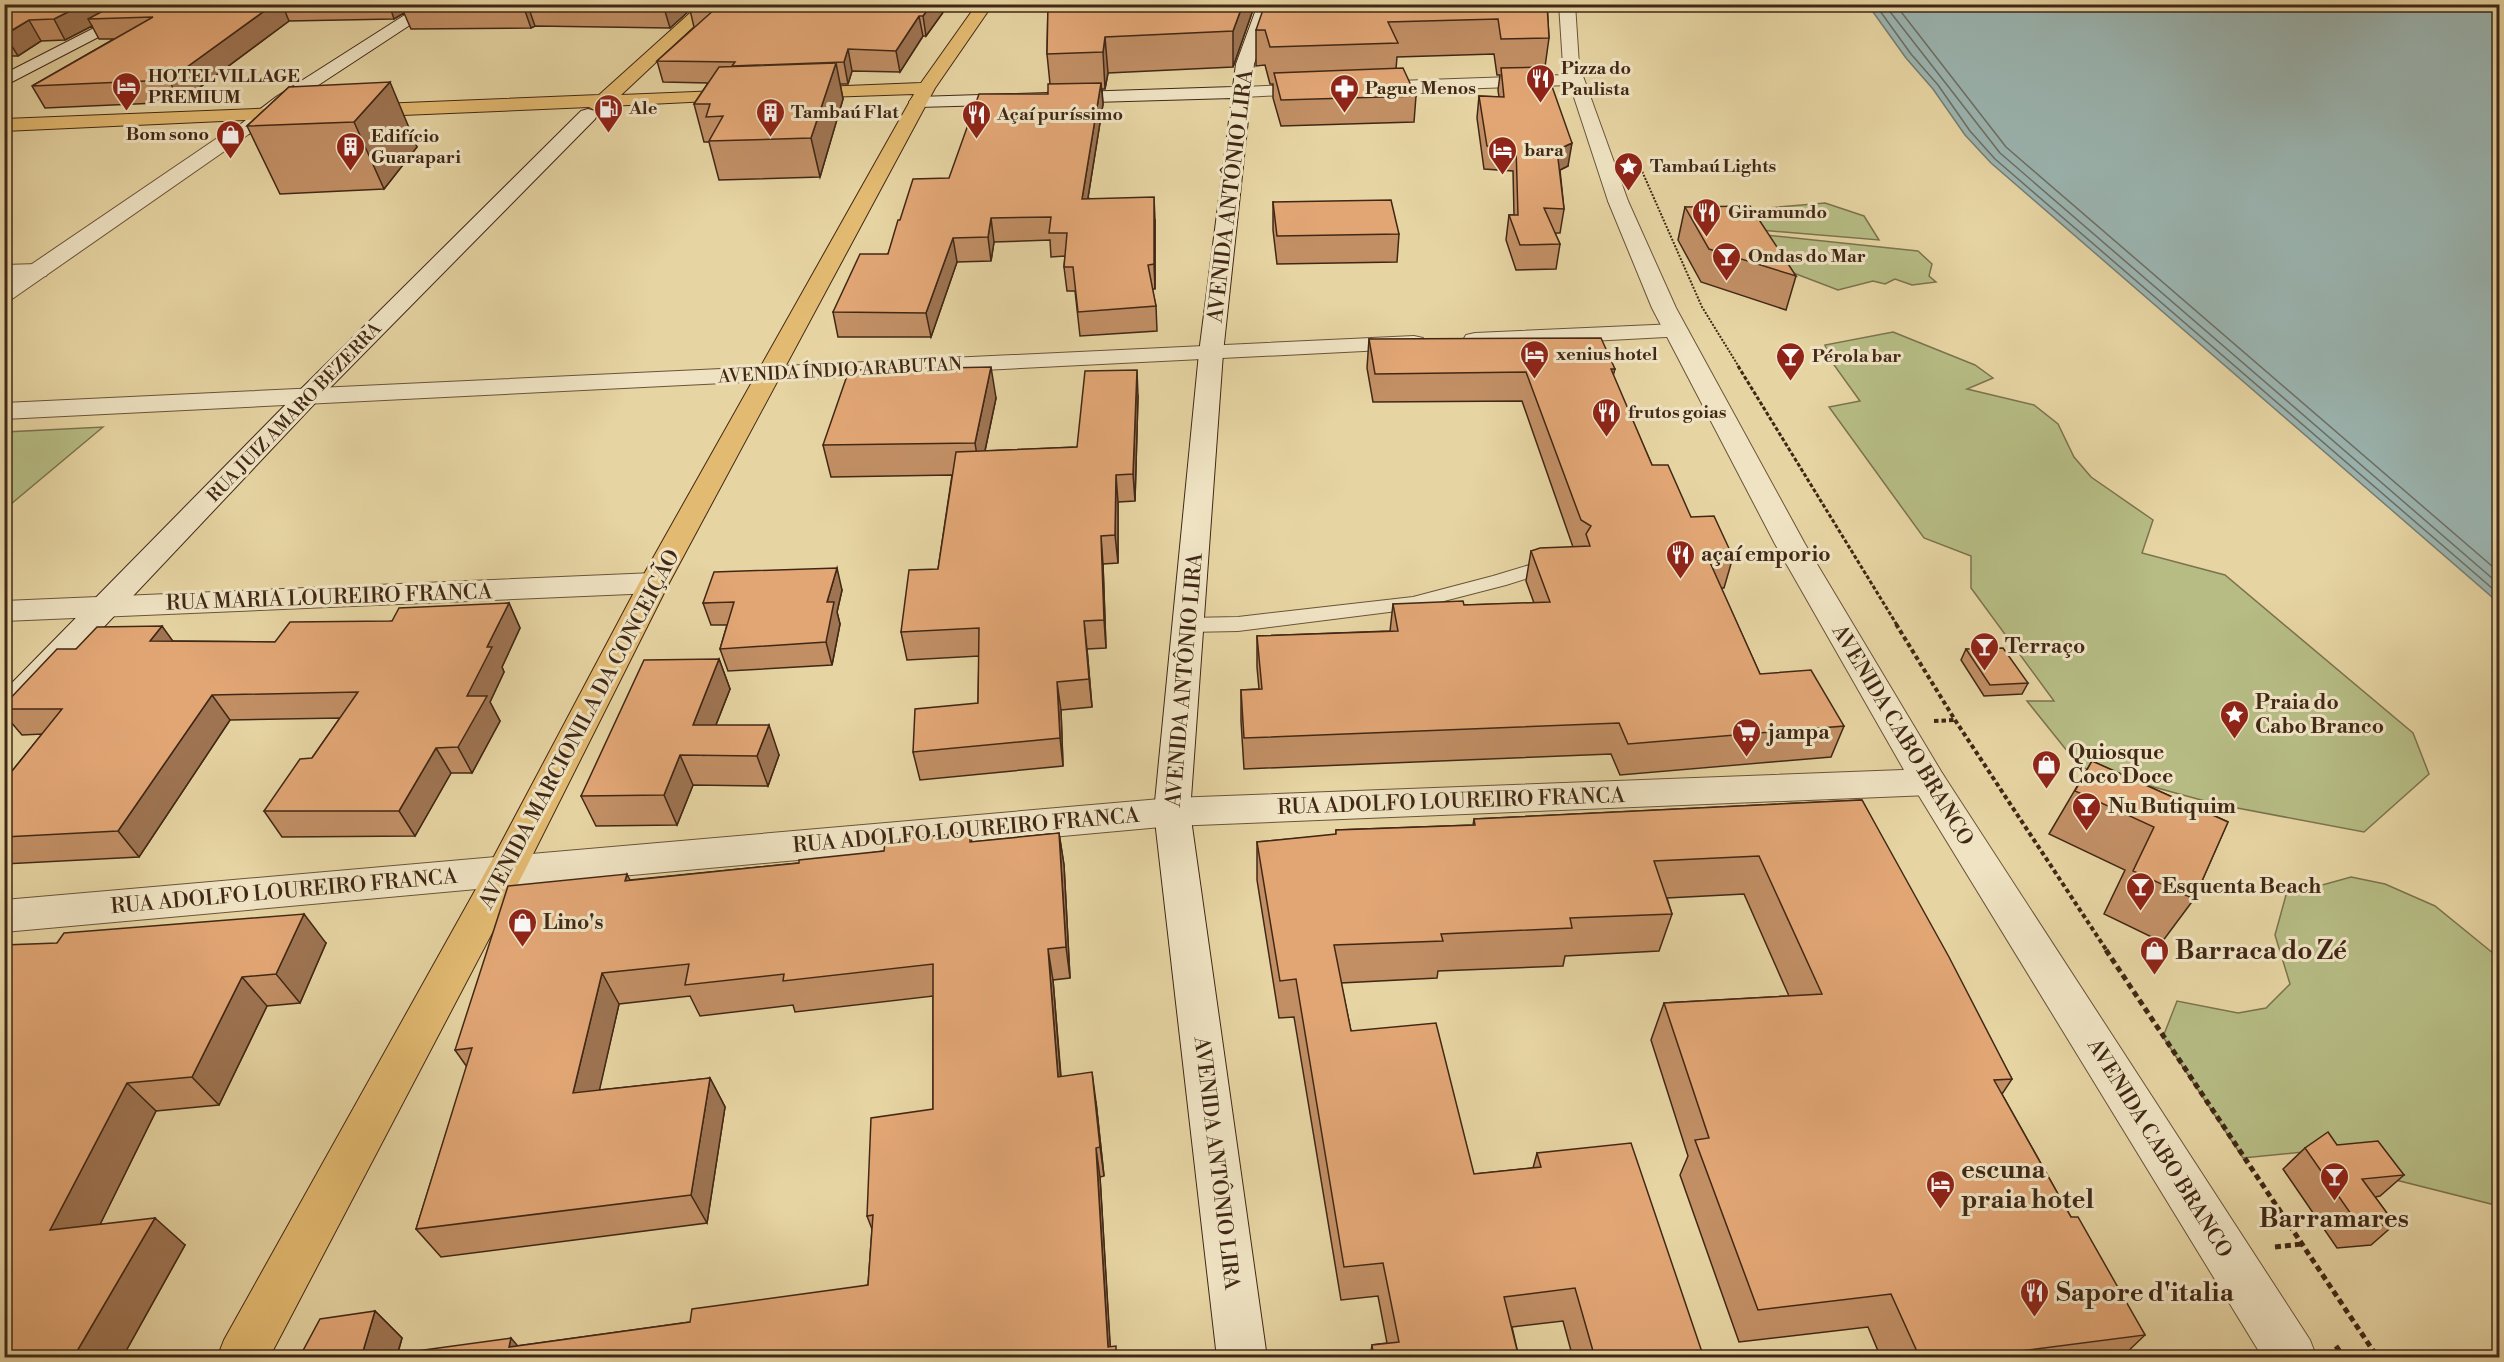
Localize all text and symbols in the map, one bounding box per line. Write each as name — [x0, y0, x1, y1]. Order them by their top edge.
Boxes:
place label: Pizza do Paulista — [1561, 57, 1631, 101]
restaurant icon: Pizza do Paulista — [1524, 62, 1556, 104]
place label: HOTEL VILLAGE PREMIUM — [148, 65, 300, 109]
street label: AVENIDA ANTÔNIO LIRA — [1199, 67, 1259, 325]
hotel icon: HOTEL VILLAGE PREMIUM — [111, 70, 143, 112]
pharmacy icon: Pague Menos — [1328, 72, 1360, 114]
place label: Pague Menos — [1365, 77, 1476, 100]
fuel station icon: Ale — [592, 92, 624, 134]
building icon: Tambaú Flat — [754, 96, 786, 138]
place label: Ale — [628, 97, 658, 120]
restaurant icon: Açaí puríssimo — [960, 98, 992, 140]
place label: Tambaú Flat — [791, 101, 899, 124]
place label: Açaí puríssimo — [996, 103, 1123, 126]
shop icon: Bom sono — [214, 118, 246, 160]
place label: Bom sono — [126, 123, 209, 146]
place label: Edifício Guarapari — [371, 125, 461, 169]
building icon: Edifício Guarapari — [334, 130, 366, 172]
hotel icon: bara — [1487, 134, 1519, 176]
place label: bara — [1524, 139, 1564, 162]
place icon: Tambaú Lights — [1613, 150, 1645, 192]
place label: Tambaú Lights — [1650, 155, 1777, 178]
restaurant icon: Giramundo — [1691, 196, 1723, 238]
place label: Giramundo — [1728, 201, 1827, 224]
bar icon: Ondas do Mar — [1711, 240, 1743, 282]
place label: Ondas do Mar — [1748, 245, 1866, 268]
street label: RUA JUIZ AMARO BEZERRA — [202, 317, 387, 507]
hotel icon: xenius hotel — [1519, 338, 1551, 380]
bar icon: Pérola bar — [1775, 340, 1807, 382]
place label: xenius hotel — [1556, 343, 1658, 366]
place label: Pérola bar — [1812, 345, 1901, 368]
street label: AVENIDA ÍNDIO ARABUTAN — [717, 353, 963, 388]
restaurant icon: frutos goias — [1591, 396, 1623, 438]
place label: frutos goias — [1628, 401, 1727, 424]
restaurant icon: açaí emporio — [1664, 538, 1696, 580]
place label: açaí emporio — [1701, 542, 1831, 568]
street label: AVENIDA MARCIONILA DA CONCEIÇÃO — [472, 544, 686, 914]
street label: AVENIDA ANTÔNIO LIRA — [1158, 551, 1209, 809]
street label: RUA MARIA LOUREIRO FRANCA — [165, 579, 493, 617]
street label: AVENIDA CABO BRANCO — [1825, 619, 1978, 851]
bar icon: Terraço — [1968, 630, 2000, 672]
place label: Terraço — [2005, 634, 2085, 660]
place label: Praia do Cabo Branco — [2255, 690, 2384, 740]
place icon: Praia do Cabo Branco — [2218, 698, 2250, 740]
supermarket icon: jampa — [1731, 716, 1763, 758]
place label: jampa — [1766, 720, 1830, 746]
place label: Quiosque Coco Doce — [2068, 740, 2173, 790]
shop icon: Quiosque Coco Doce — [2031, 748, 2063, 790]
street label: RUA ADOLFO LOUREIRO FRANCA — [1277, 783, 1626, 821]
bar icon: Nu Butiquim — [2071, 790, 2103, 832]
place label: Nu Butiquim — [2108, 794, 2236, 820]
street label: RUA ADOLFO LOUREIRO FRANCA — [792, 803, 1141, 859]
street label: RUA ADOLFO LOUREIRO FRANCA — [110, 864, 459, 920]
bar icon: Esquenta Beach — [2125, 870, 2157, 912]
place label: Esquenta Beach — [2162, 874, 2321, 900]
shop icon: Lino's — [506, 906, 538, 948]
place label: Lino's — [543, 910, 603, 936]
shop icon: Barraca do Zé — [2138, 934, 2170, 976]
place label: Barraca do Zé — [2175, 935, 2347, 967]
street label: AVENIDA CABO BRANCO — [2081, 1033, 2237, 1263]
street label: AVENIDA ANTÔNIO LIRA — [1187, 1034, 1247, 1292]
place label: escuna praia hotel — [1961, 1154, 2094, 1216]
bar icon: Barramares — [2318, 1160, 2350, 1202]
hotel icon: escuna praia hotel — [1924, 1168, 1956, 1210]
place label: Barramares — [2259, 1203, 2409, 1235]
restaurant icon: Sapore d'italia — [2019, 1276, 2051, 1318]
place label: Sapore d'italia — [2056, 1277, 2235, 1309]

